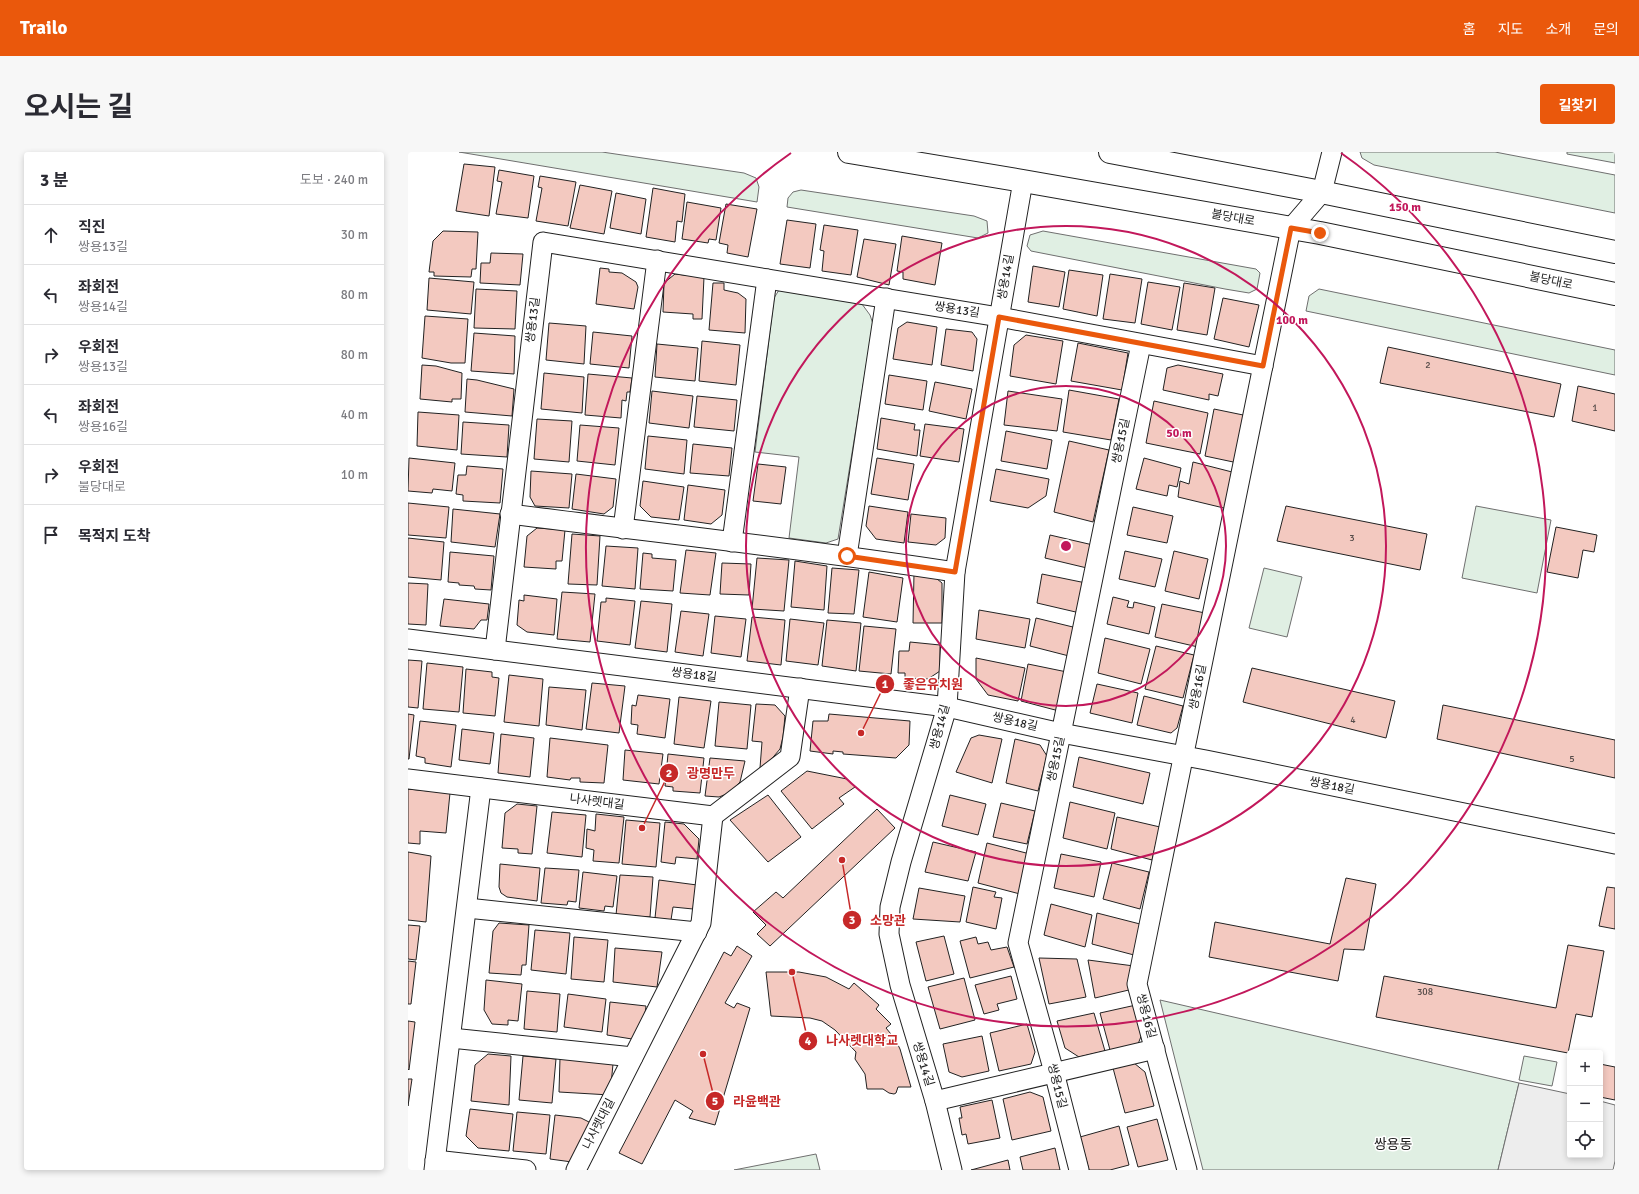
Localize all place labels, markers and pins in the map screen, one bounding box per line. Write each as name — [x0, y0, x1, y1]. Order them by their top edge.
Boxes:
centre of rings — [1059, 539, 1073, 553]
callout: 좋은유치원 — [875, 672, 971, 697]
callout: 광명만두 — [659, 761, 743, 786]
callout: 소망관 — [842, 908, 914, 933]
callout: 나사렛대학교 — [798, 1028, 906, 1053]
callout: 라윤백관 — [705, 1088, 789, 1113]

